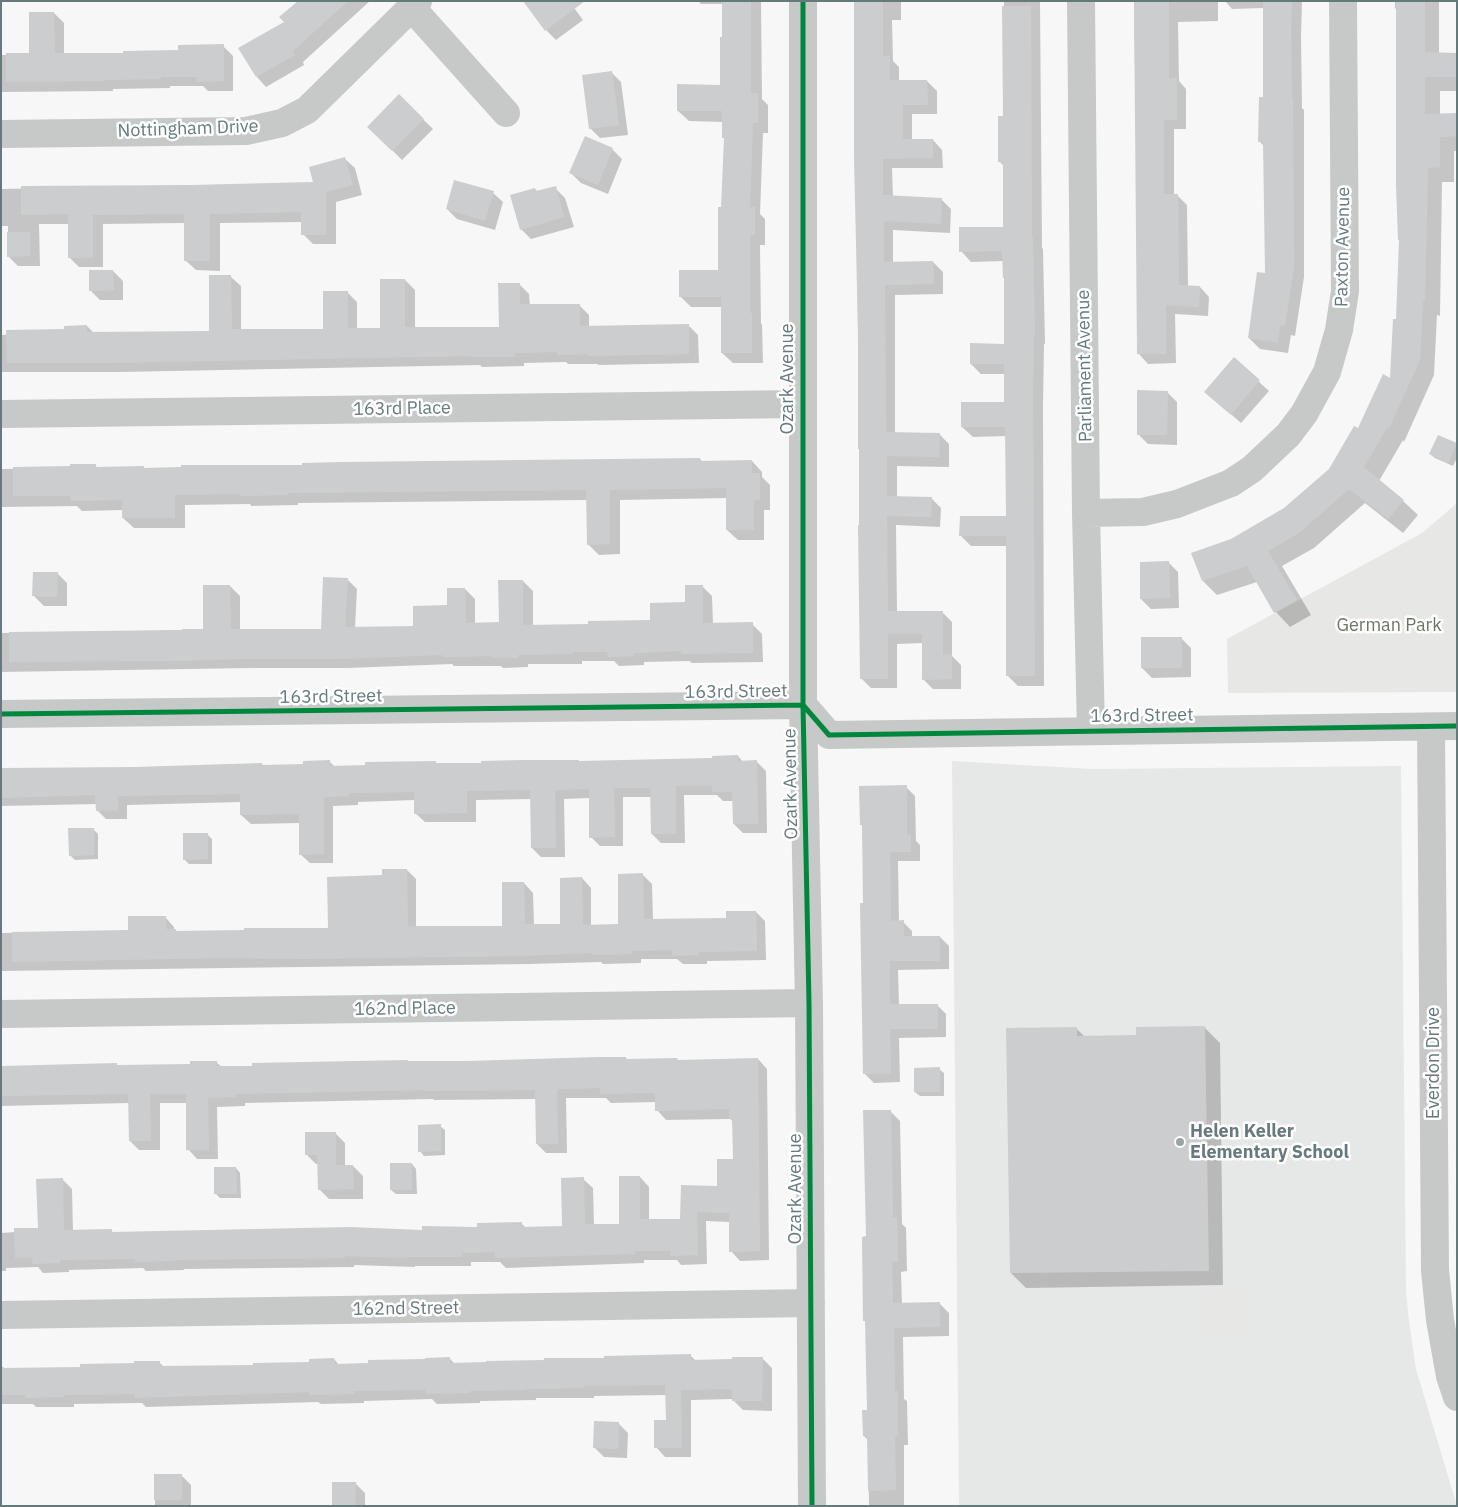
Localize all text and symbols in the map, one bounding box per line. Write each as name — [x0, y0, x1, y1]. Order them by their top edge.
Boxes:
street label: Nottingham Drive — [117, 116, 259, 142]
street label: Paxton Avenue — [1331, 187, 1355, 307]
street label: Parliament Avenue — [1073, 290, 1097, 442]
street label: Ozark Avenue — [777, 323, 799, 435]
street label: 163rd Place — [353, 397, 451, 421]
park label: German Park — [1336, 615, 1442, 637]
street label: 163rd Street — [684, 680, 788, 704]
street label: 163rd Street — [279, 685, 383, 709]
street label: 163rd Street — [1090, 704, 1194, 728]
street label: Ozark Avenue — [779, 728, 803, 840]
street label: 162nd Place — [354, 997, 456, 1021]
street label: Everdon Drive — [1423, 1007, 1445, 1119]
place label: Helen Keller Elementary School — [1190, 1121, 1349, 1164]
street label: Ozark Avenue — [785, 1133, 807, 1245]
marker: Helen Keller Elementary School — [1174, 1136, 1186, 1148]
street label: 162nd Street — [352, 1297, 460, 1321]

